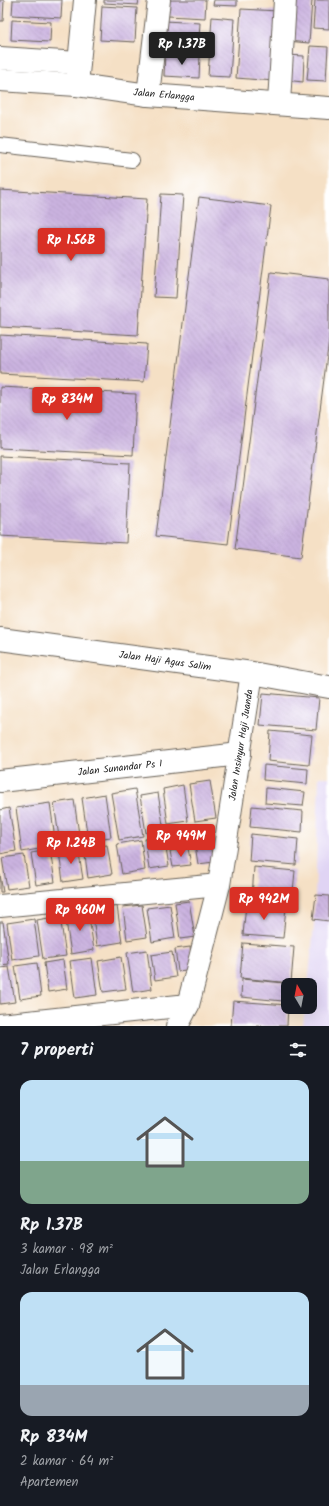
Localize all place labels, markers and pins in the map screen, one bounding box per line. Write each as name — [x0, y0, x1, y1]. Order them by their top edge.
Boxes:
pin: Rp 1.37B — [141, 32, 223, 66]
pin: Rp 1.56B — [30, 228, 112, 262]
pin: Rp 834M — [30, 387, 104, 421]
pin: Rp 949M — [144, 824, 218, 858]
pin: Rp 1.24B — [30, 831, 112, 865]
pin: Rp 942M — [227, 887, 301, 921]
pin: Rp 960M — [43, 898, 117, 932]

